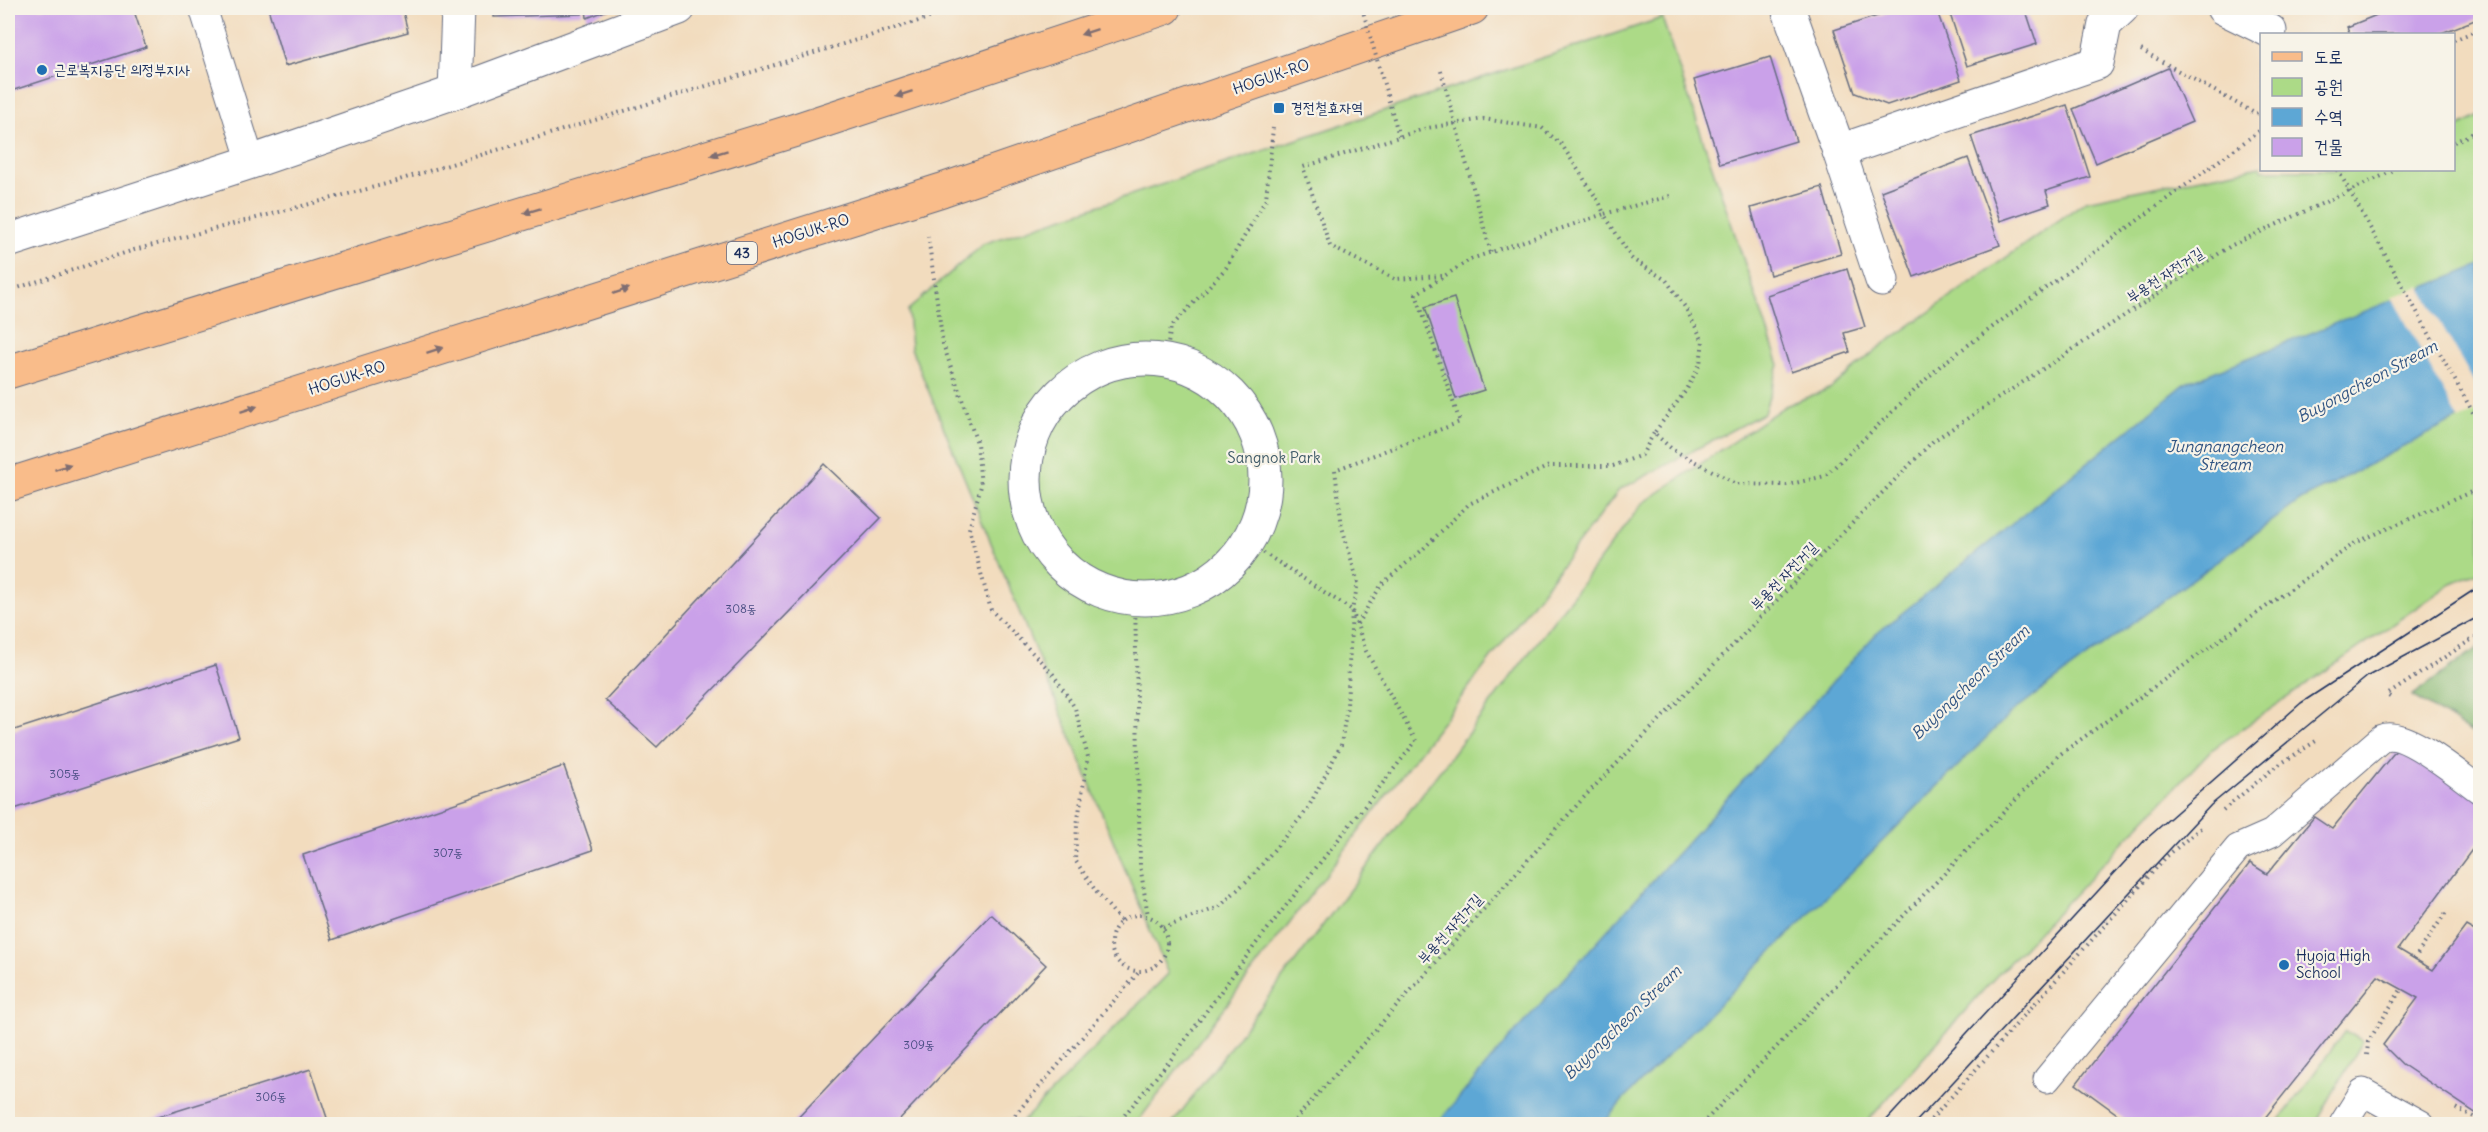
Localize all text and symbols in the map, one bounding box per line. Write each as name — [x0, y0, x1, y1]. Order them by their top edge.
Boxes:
one-way arrow — [1080, 28, 1098, 38]
legend — [2260, 33, 2455, 171]
text: 도로 — [2314, 45, 2343, 68]
street label: HOGUK-RO — [1230, 55, 1312, 99]
place label: 근로복지공단 의정부지사 — [54, 60, 190, 79]
marker: 근로복지공단 의정부지사 — [35, 63, 49, 77]
text: 공원 — [2314, 75, 2343, 98]
one-way arrow — [895, 90, 913, 99]
place label: 경전철효자역 — [1291, 98, 1363, 117]
marker: 경전철효자역 — [1272, 101, 1286, 115]
text: 수역 — [2314, 105, 2343, 128]
text: 건물 — [2314, 135, 2343, 158]
one-way arrow — [710, 149, 728, 158]
one-way arrow — [523, 207, 541, 216]
street label: HOGUK-RO — [770, 209, 852, 252]
road number: 43 — [727, 242, 757, 264]
street label: 부용천 자전거길 — [2123, 243, 2207, 307]
one-way arrow — [612, 286, 630, 295]
water label: Buyongcheon Stream — [2293, 335, 2441, 426]
one-way arrow — [426, 345, 444, 354]
street label: HOGUK-RO — [306, 356, 388, 399]
one-way arrow — [240, 404, 258, 413]
water label: Jungnangcheon Stream — [2167, 436, 2284, 474]
park label: Sangnok Park — [1227, 448, 1321, 467]
one-way arrow — [54, 462, 72, 472]
street label: 부용천 자전거길 — [1746, 537, 1821, 614]
house number: 308동 — [725, 601, 757, 616]
water label: Buyongcheon Stream — [1907, 620, 2034, 743]
house number: 305동 — [49, 766, 81, 781]
house number: 307동 — [433, 845, 463, 860]
street label: 부용천 자전거길 — [1413, 890, 1486, 968]
place label: Hyoja High School — [2296, 946, 2371, 982]
marker: Hyoja High School — [2277, 958, 2291, 972]
water label: Buyongcheon Stream — [1559, 960, 1686, 1083]
house number: 309동 — [903, 1037, 935, 1052]
house number: 306동 — [255, 1089, 287, 1104]

